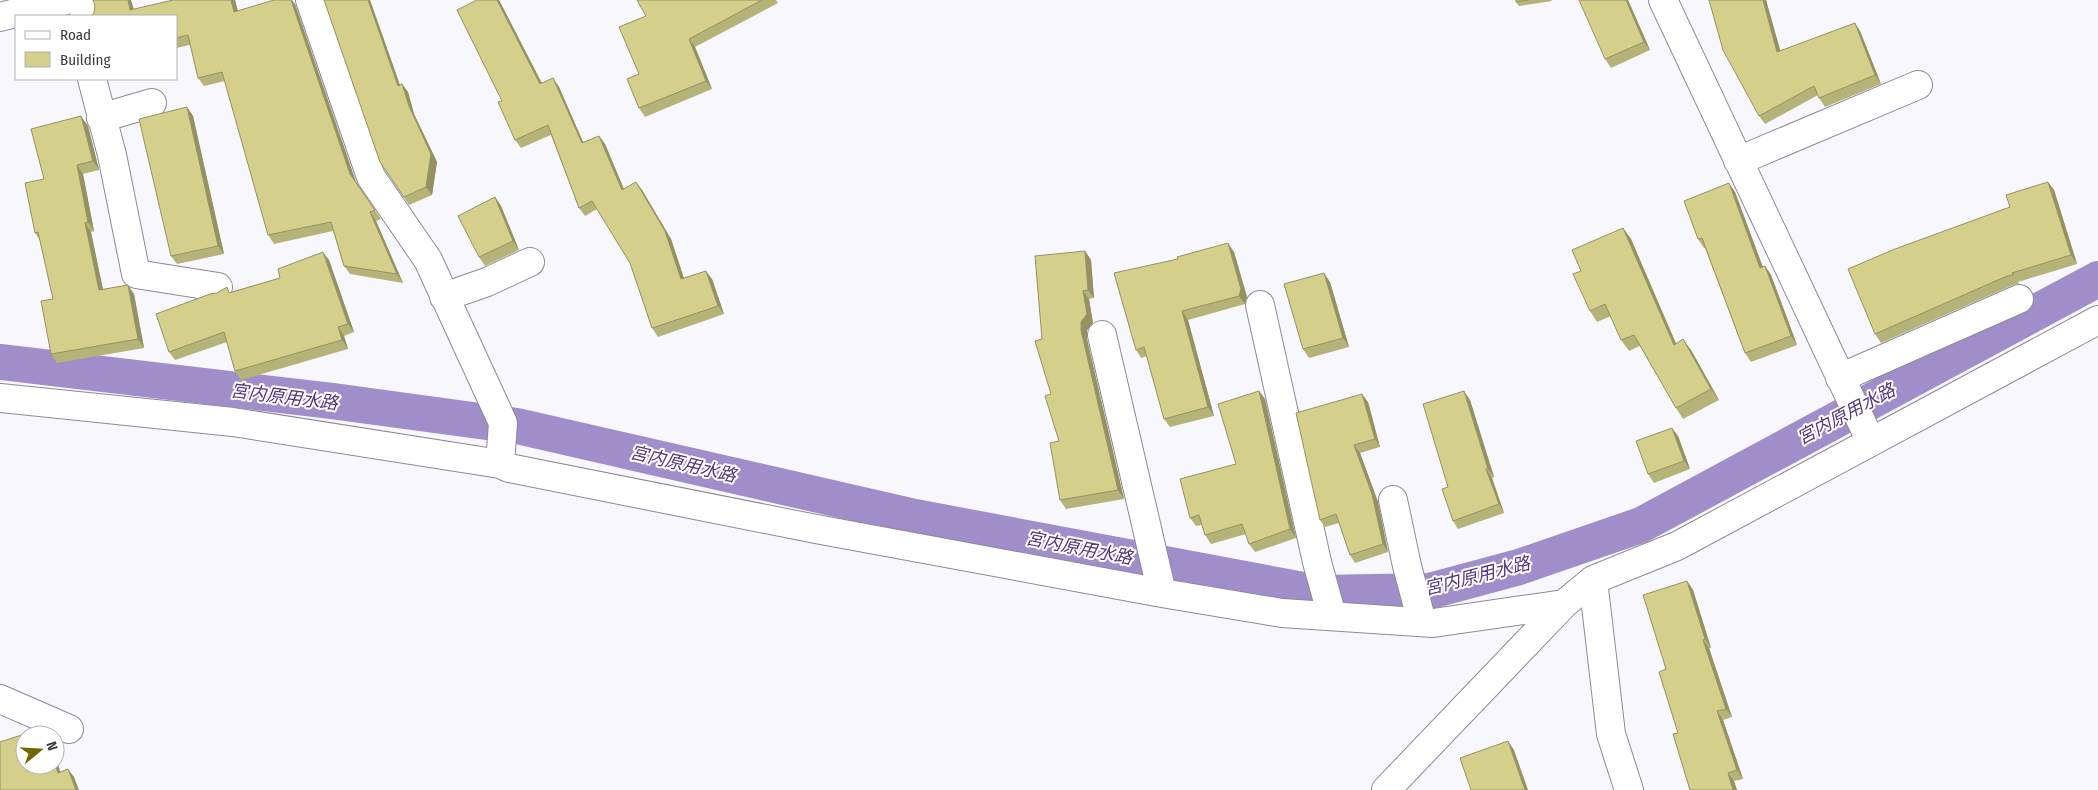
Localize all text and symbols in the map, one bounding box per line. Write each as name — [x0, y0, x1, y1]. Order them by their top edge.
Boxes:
legend — [15, 15, 178, 80]
text: Road — [60, 26, 91, 44]
text: Building — [60, 51, 111, 69]
water label: 宮内原用水路 — [1793, 378, 1901, 449]
water label: 宮内原用水路 — [229, 380, 341, 415]
water label: 宮内原用水路 — [628, 441, 740, 487]
water label: 宮内原用水路 — [1024, 527, 1136, 569]
water label: 宮内原用水路 — [1422, 552, 1534, 600]
north arrow — [15, 725, 65, 775]
text: N — [43, 740, 61, 753]

